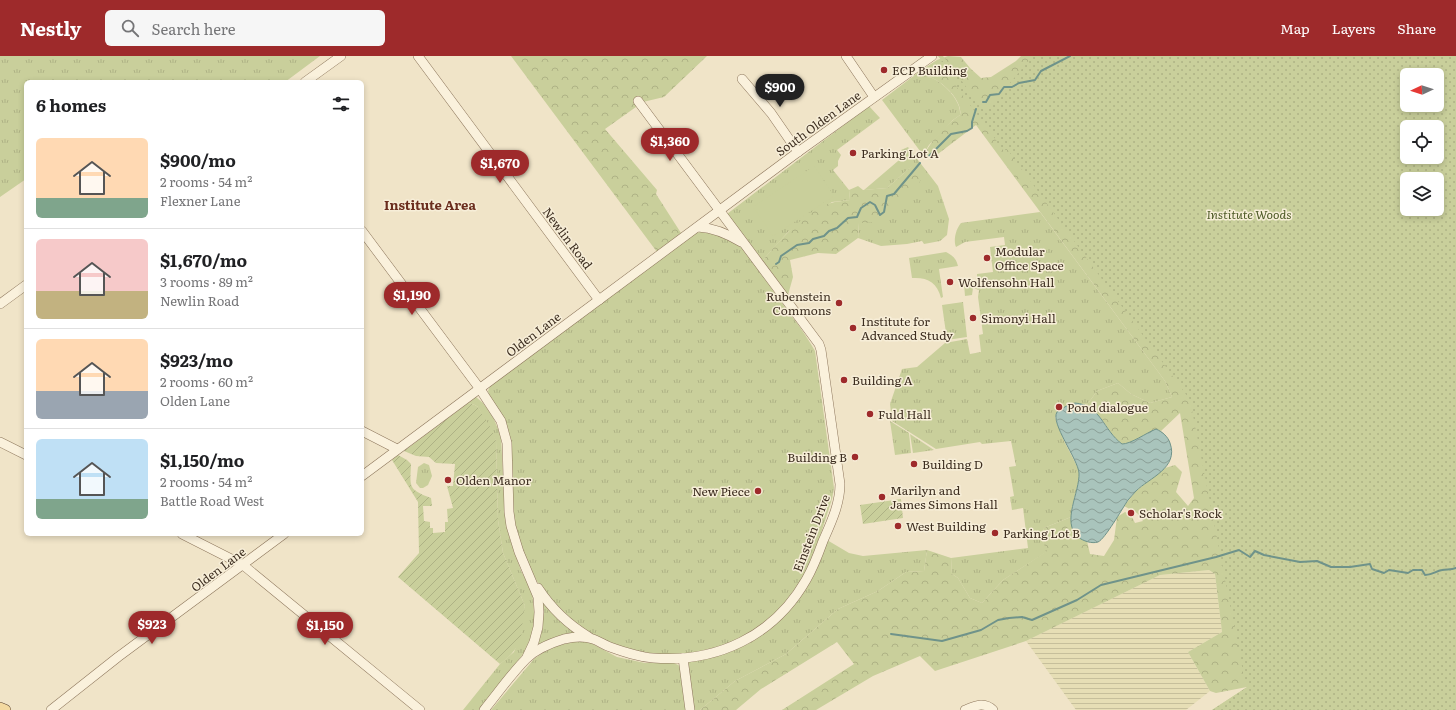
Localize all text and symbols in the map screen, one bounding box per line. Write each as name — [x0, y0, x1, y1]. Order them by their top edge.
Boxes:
search box — [105, 10, 385, 46]
text: Nestly — [20, 14, 81, 42]
icon: search — [119, 17, 141, 39]
text: Search here — [151, 17, 236, 40]
text: Map — [1280, 18, 1310, 38]
text: Layers — [1332, 18, 1375, 38]
text: Share — [1397, 18, 1436, 38]
place label: ECP Building — [892, 61, 967, 79]
marker: ECP Building — [879, 65, 889, 75]
north arrow — [1400, 68, 1444, 112]
map controls — [1400, 68, 1444, 216]
pin: $900 — [756, 74, 804, 108]
text: $900 — [764, 77, 796, 96]
street label: South Olden Lane — [772, 86, 864, 160]
text: 6 homes — [36, 92, 106, 117]
icon: filters — [330, 93, 352, 115]
button: locate — [1400, 120, 1444, 164]
pin: $1,360 — [637, 128, 703, 162]
text: $1,360 — [650, 131, 690, 150]
place label: Parking Lot A — [861, 144, 939, 162]
text: $900/mo — [160, 147, 236, 172]
marker: Parking Lot A — [848, 148, 858, 158]
pin: $1,670 — [467, 150, 533, 184]
text: $1,670 — [480, 153, 520, 172]
icon: home — [68, 154, 116, 202]
text: 2 rooms · 54 m² — [160, 172, 252, 191]
button: layers — [1400, 172, 1444, 216]
text: Flexner Lane — [160, 191, 240, 210]
district label: Institute Area — [384, 195, 476, 214]
street label: Newlin Road — [539, 203, 598, 273]
park label: Institute Woods — [1206, 205, 1292, 223]
place label: Modular Office Space — [995, 242, 1064, 274]
text: $1,670/mo — [160, 247, 247, 272]
marker: Modular Office Space — [982, 253, 992, 263]
icon: home — [68, 255, 116, 303]
text: 3 rooms · 89 m² — [160, 272, 253, 291]
place label: Wolfensohn Hall — [958, 273, 1054, 291]
marker: Wolfensohn Hall — [945, 277, 955, 287]
pin: $1,190 — [379, 282, 445, 316]
text: $1,190 — [393, 285, 431, 304]
place label: Rubenstein Commons — [766, 287, 832, 319]
text: Newlin Road — [160, 291, 239, 310]
marker: Rubenstein Commons — [834, 298, 844, 308]
street label: Olden Lane — [502, 307, 564, 361]
place label: Simonyi Hall — [981, 309, 1056, 327]
place label: Institute for Advanced Study — [861, 312, 953, 344]
marker: Simonyi Hall — [968, 313, 978, 323]
marker: Institute for Advanced Study — [848, 323, 858, 333]
text: $923/mo — [160, 347, 233, 372]
icon: home — [68, 355, 116, 403]
place label: Building A — [852, 371, 913, 389]
text: 2 rooms · 60 m² — [160, 372, 253, 391]
marker: Building A — [839, 375, 849, 385]
text: Olden Lane — [160, 391, 230, 410]
place label: Pond dialogue — [1067, 398, 1148, 416]
marker: Pond dialogue — [1054, 402, 1064, 412]
place label: Fuld Hall — [878, 405, 931, 423]
marker: Fuld Hall — [865, 409, 875, 419]
text: $1,150/mo — [160, 447, 244, 472]
place label: Building B — [787, 448, 847, 466]
marker: Building B — [850, 452, 860, 462]
icon: home — [68, 455, 116, 503]
place label: Building D — [922, 455, 983, 473]
marker: Building D — [909, 459, 919, 469]
place label: Olden Manor — [456, 471, 532, 489]
text: 2 rooms · 54 m² — [160, 472, 252, 491]
marker: Olden Manor — [443, 475, 453, 485]
place label: Marilyn and James Simons Hall — [890, 481, 998, 513]
place label: New Piece — [692, 482, 750, 500]
marker: New Piece — [753, 486, 763, 496]
text: Battle Road West — [160, 491, 264, 510]
street label: Einstein Drive — [788, 492, 834, 574]
marker: Marilyn and James Simons Hall — [877, 492, 887, 502]
place label: Scholar's Rock — [1139, 504, 1222, 522]
marker: Scholar's Rock — [1126, 508, 1136, 518]
place label: West Building — [906, 517, 986, 535]
marker: West Building — [893, 521, 903, 531]
place label: Parking Lot B — [1003, 524, 1080, 542]
marker: Parking Lot B — [990, 528, 1000, 538]
street label: Olden Lane — [187, 542, 249, 596]
pin: $923 — [128, 611, 176, 645]
pin: $1,150 — [292, 612, 358, 646]
text: $923 — [137, 614, 167, 633]
text: $1,150 — [306, 615, 344, 634]

